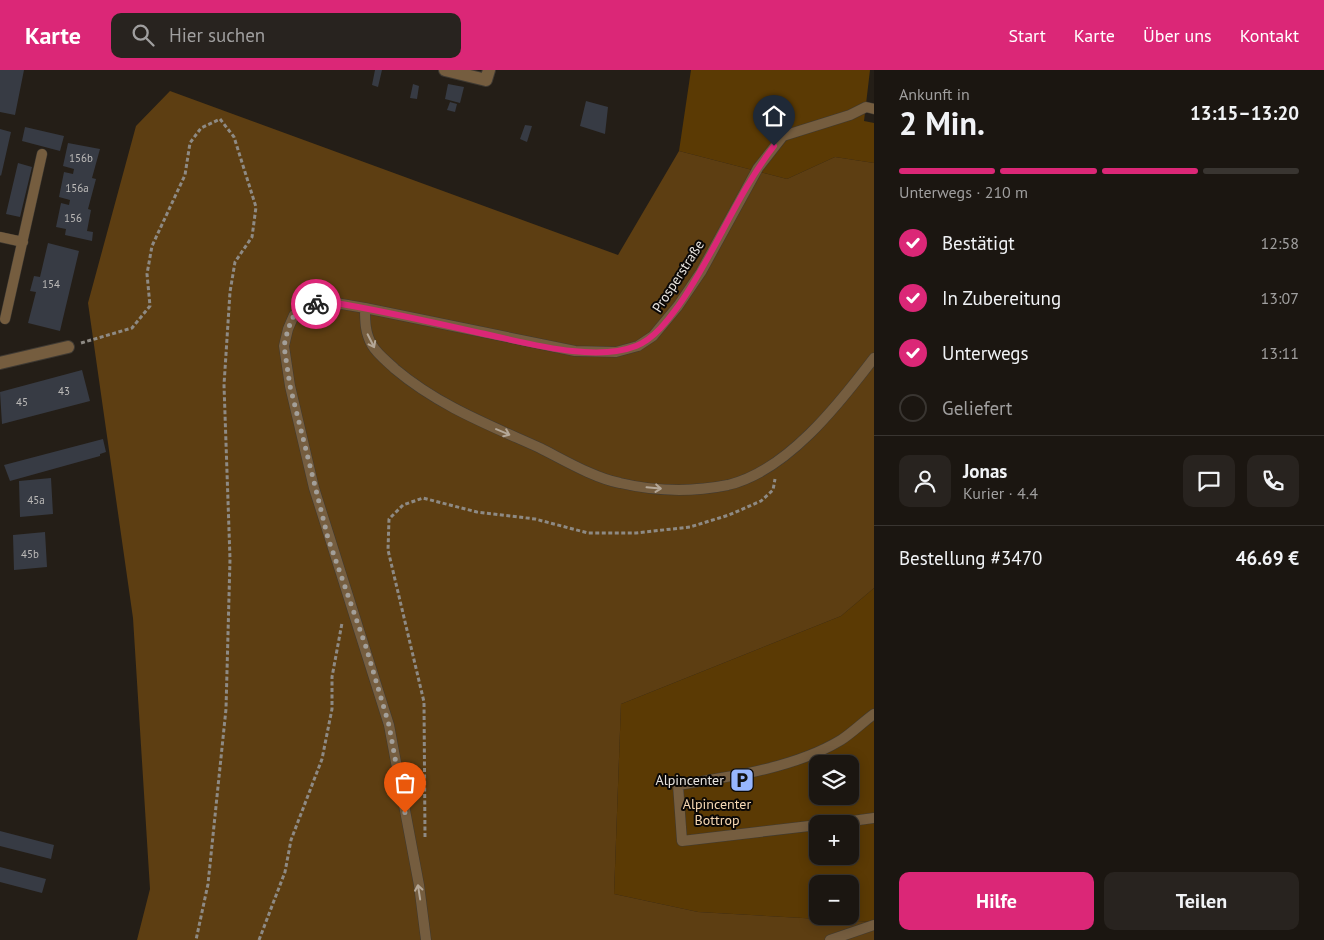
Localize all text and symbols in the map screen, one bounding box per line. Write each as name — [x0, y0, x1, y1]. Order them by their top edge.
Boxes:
search box — [111, 13, 461, 58]
text: Karte — [25, 20, 81, 51]
icon: search — [129, 21, 157, 49]
text: Hier suchen — [169, 23, 265, 47]
text: Start — [1008, 24, 1046, 47]
text: Karte — [1074, 24, 1115, 47]
text: Über uns — [1143, 24, 1212, 47]
text: Kontakt — [1240, 24, 1299, 47]
text: Ankunft in — [899, 84, 970, 104]
pin — [753, 95, 795, 146]
text: 13:15–13:20 — [1190, 101, 1299, 125]
icon: home — [760, 102, 788, 130]
text: 2 Min. — [899, 102, 985, 144]
house number: 156b — [69, 151, 93, 165]
house number: 156a — [65, 181, 89, 195]
text: Unterwegs · 210 m — [899, 182, 1028, 202]
house number: 156 — [64, 211, 82, 225]
icon: check — [899, 229, 927, 257]
text: Bestätigt — [942, 231, 1015, 255]
text: 12:58 — [1261, 233, 1299, 253]
street label: Prosperstraße — [648, 236, 708, 316]
house number: 154 — [42, 277, 60, 291]
courier — [291, 279, 341, 329]
icon: check — [899, 284, 927, 312]
text: In Zubereitung — [942, 286, 1061, 310]
text: 13:07 — [1261, 288, 1299, 308]
icon: bike — [302, 290, 330, 318]
one-way arrow — [366, 334, 376, 349]
icon: check — [899, 339, 927, 367]
text: Unterwegs — [942, 341, 1029, 365]
text: 13:11 — [1261, 343, 1299, 363]
house number: 43 — [58, 384, 70, 398]
house number: 45 — [16, 395, 28, 409]
text: Geliefert — [942, 396, 1013, 420]
one-way arrow — [495, 428, 510, 438]
button: person — [899, 455, 951, 507]
button: chat — [1183, 455, 1235, 507]
button: phone — [1247, 455, 1299, 507]
text: Jonas — [963, 459, 1007, 483]
one-way arrow — [646, 483, 662, 493]
text: Kurier · 4.4 — [963, 483, 1038, 503]
house number: 45a — [27, 493, 45, 507]
text: Bestellung #3470 — [899, 546, 1042, 570]
text: 46.69 € — [1236, 546, 1299, 570]
house number: 45b — [21, 547, 39, 561]
map controls — [809, 755, 859, 925]
button: layers — [809, 755, 859, 805]
pin — [384, 762, 426, 813]
parking icon: Alpincenter — [729, 767, 755, 793]
icon: bag — [391, 769, 419, 797]
place label: Alpincenter — [656, 771, 724, 789]
park label: Alpincenter Bottrop — [683, 795, 751, 829]
button: + — [809, 815, 859, 865]
button: Hilfe — [899, 872, 1094, 930]
button: Teilen — [1104, 872, 1299, 930]
button: − — [809, 875, 859, 925]
one-way arrow — [414, 884, 424, 900]

